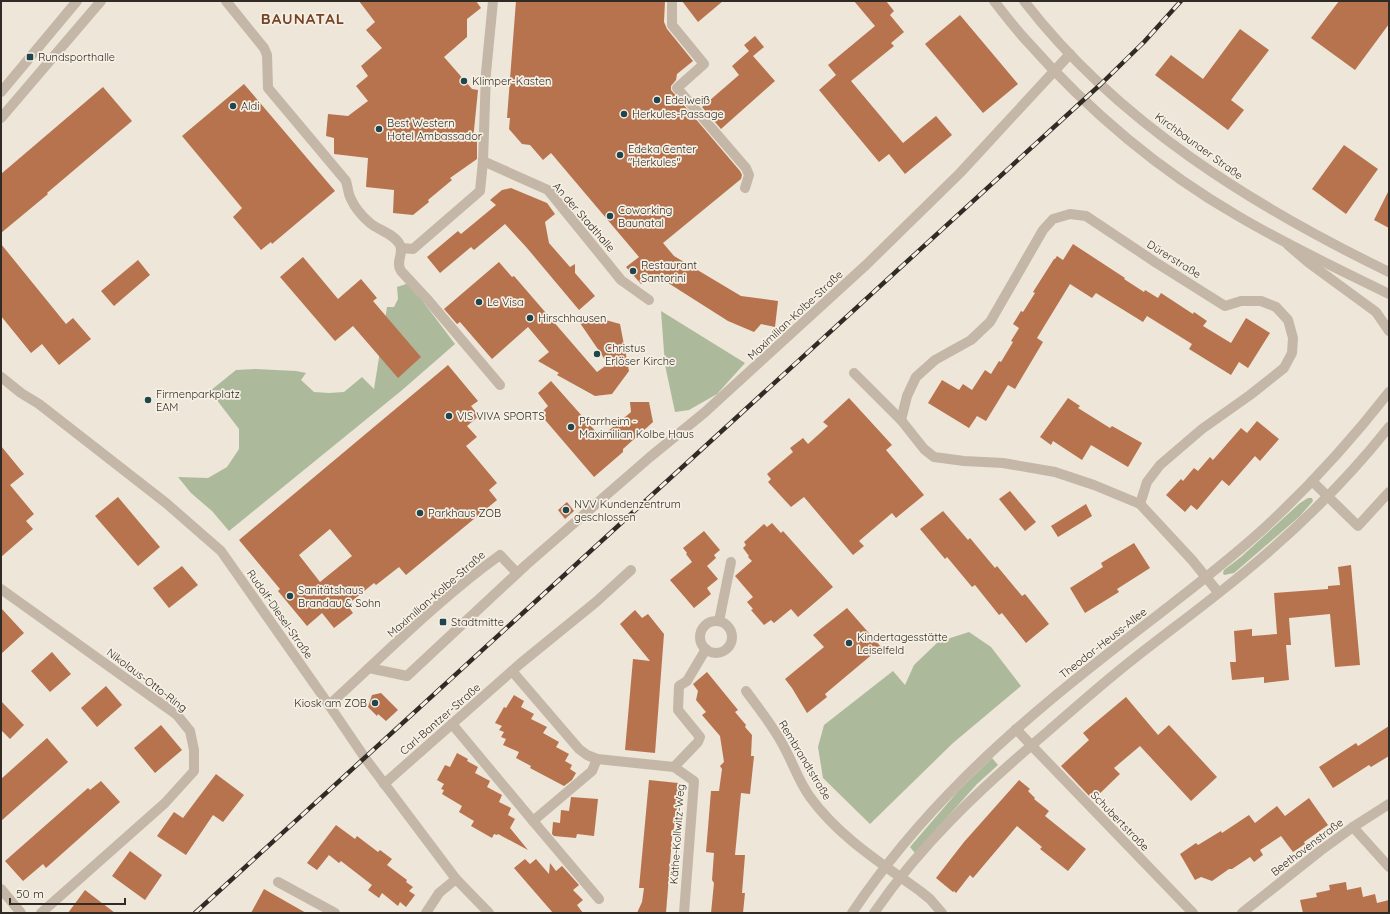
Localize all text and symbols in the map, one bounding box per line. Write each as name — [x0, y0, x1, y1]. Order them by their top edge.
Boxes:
district label: BAUNATAL — [261, 9, 345, 28]
place label: Rundsporthalle — [38, 50, 115, 64]
marker: Rundsporthalle — [25, 52, 35, 62]
place label: Klimper-Kasten — [472, 74, 551, 88]
marker: Klimper-Kasten — [459, 76, 469, 86]
place label: Edelweiß — [665, 93, 710, 107]
marker: Edelweiß — [652, 95, 662, 105]
place label: Aldi — [241, 99, 260, 113]
marker: Aldi — [228, 101, 238, 111]
place label: Herkules-Passage — [632, 107, 724, 121]
marker: Herkules-Passage — [619, 109, 629, 119]
street label: Kirchbaunaer Straße — [1152, 109, 1246, 183]
place label: Best Western Hotel Ambassador — [387, 116, 483, 143]
marker: Best Western Hotel Ambassador — [374, 124, 384, 134]
place label: Edeka Center "Herkules" — [628, 142, 697, 169]
marker: Edeka Center "Herkules" — [615, 150, 625, 160]
street label: An der Stadthalle — [550, 179, 618, 255]
place label: Coworking Baunatal — [618, 203, 672, 230]
marker: Coworking Baunatal — [605, 211, 615, 221]
street label: Dürerstraße — [1144, 237, 1204, 281]
place label: Restaurant Santorini — [641, 258, 697, 285]
marker: Restaurant Santorini — [628, 266, 638, 276]
street label: Maximilian-Kolbe-Straße — [744, 267, 846, 363]
place label: Le Visa — [487, 295, 524, 309]
marker: Le Visa — [474, 297, 484, 307]
place label: Hirschhausen — [538, 311, 606, 325]
marker: Hirschhausen — [525, 313, 535, 323]
place label: Christus Erlöser Kirche — [605, 341, 675, 368]
marker: Christus Erlöser Kirche — [592, 349, 602, 359]
place label: Firmenparkplatz EAM — [156, 387, 240, 414]
marker: Firmenparkplatz EAM — [143, 395, 153, 405]
place label: VIS VIVA SPORTS — [457, 409, 545, 423]
marker: VIS VIVA SPORTS — [444, 411, 454, 421]
place label: Pfarrheim - Maximilian Kolbe Haus — [579, 414, 694, 441]
marker: Pfarrheim - Maximilian Kolbe Haus — [566, 422, 576, 432]
place label: NVV Kundenzentrum geschlossen — [574, 497, 681, 524]
marker: NVV Kundenzentrum geschlossen — [561, 505, 571, 515]
place label: Parkhaus ZOB — [428, 506, 501, 520]
marker: Parkhaus ZOB — [415, 508, 425, 518]
street label: Maximilian-Kolbe-Straße — [384, 548, 488, 640]
street label: Rudolf-Diesel-Straße — [244, 567, 316, 661]
place label: Sanitätshaus Brandau & Sohn — [298, 583, 381, 610]
marker: Sanitätshaus Brandau & Sohn — [285, 591, 295, 601]
street label: Theodor-Heuss-Allee — [1056, 605, 1150, 681]
place label: Stadtmitte — [451, 615, 504, 629]
marker: Stadtmitte — [438, 617, 448, 627]
place label: Kindertagesstätte Leiselfeld — [857, 630, 948, 657]
marker: Kindertagesstätte Leiselfeld — [844, 638, 854, 648]
street label: Nikolaus-Otto-Ring — [104, 645, 190, 715]
street label: Carl-Bantzer-Straße — [397, 680, 483, 758]
place label: Kiosk am ZOB — [294, 696, 367, 710]
marker: Kiosk am ZOB — [370, 698, 380, 708]
street label: Rembrandtstraße — [776, 718, 834, 802]
street label: Käthe-Kollwitz-Weg — [667, 783, 687, 885]
street label: Schubertstraße — [1088, 788, 1152, 854]
street label: Beethovenstraße — [1268, 815, 1346, 879]
scale bar — [10, 880, 125, 906]
text: 50 m — [16, 886, 44, 901]

